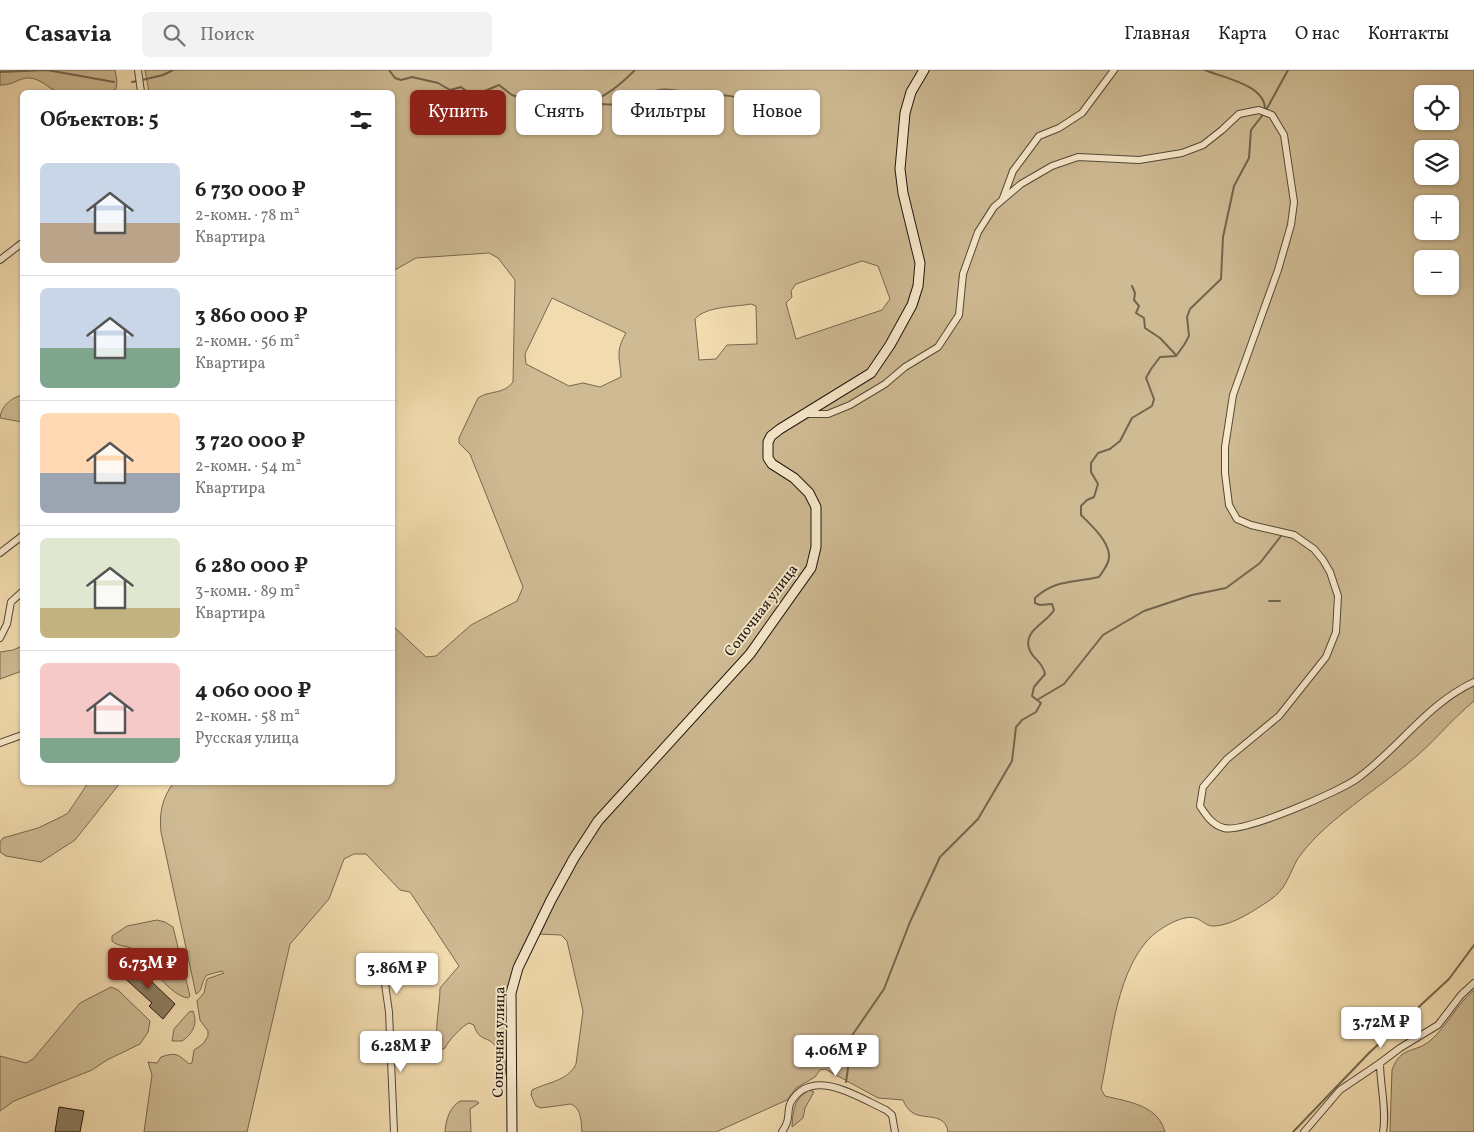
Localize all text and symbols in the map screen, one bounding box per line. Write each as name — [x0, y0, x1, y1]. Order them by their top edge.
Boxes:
search box — [142, 12, 492, 57]
text: Casavia — [25, 18, 112, 52]
icon: search — [160, 21, 188, 49]
text: Поиск — [200, 22, 254, 48]
text: Главная — [1124, 22, 1190, 47]
text: Карта — [1218, 22, 1267, 47]
text: О нас — [1295, 22, 1340, 47]
text: Контакты — [1368, 22, 1449, 47]
map controls — [1414, 85, 1459, 295]
button: locate — [1414, 85, 1459, 130]
chip: Купить — [410, 90, 506, 135]
chip: Снять — [516, 90, 602, 135]
chip: Фильтры — [612, 90, 724, 135]
chip: Новое — [734, 90, 820, 135]
text: Объектов: 5 — [40, 106, 159, 135]
icon: filters — [347, 106, 375, 134]
button: layers — [1414, 140, 1459, 185]
text: 6 730 000 ₽ — [195, 176, 306, 205]
icon: home — [80, 183, 140, 243]
button: + — [1414, 195, 1459, 240]
text: 2-комн. · 78 m² — [195, 205, 300, 227]
text: Квартира — [195, 227, 265, 249]
button: − — [1414, 250, 1459, 295]
text: 3 860 000 ₽ — [195, 302, 308, 331]
icon: home — [80, 308, 140, 368]
text: 2-комн. · 56 m² — [195, 331, 300, 353]
text: Квартира — [195, 353, 265, 375]
text: 3 720 000 ₽ — [195, 427, 306, 456]
icon: home — [80, 433, 140, 493]
text: 2-комн. · 54 m² — [195, 456, 301, 478]
text: Квартира — [195, 478, 265, 500]
text: 6 280 000 ₽ — [195, 552, 308, 581]
icon: home — [80, 558, 140, 618]
street label: Сопочная улица — [720, 560, 804, 662]
text: 3-комн. · 89 m² — [195, 581, 300, 603]
text: Квартира — [195, 603, 265, 625]
text: 4 060 000 ₽ — [195, 677, 311, 706]
icon: home — [80, 683, 140, 743]
text: 2-комн. · 58 m² — [195, 706, 300, 728]
text: Русская улица — [195, 728, 299, 750]
pin: 6.73M ₽ — [102, 948, 194, 990]
pin: 3.86M ₽ — [351, 952, 443, 995]
text: 6.73M ₽ — [119, 953, 177, 975]
text: 3.86M ₽ — [367, 958, 427, 980]
street label: Сопочная улица — [489, 986, 511, 1098]
pin: 3.72M ₽ — [1335, 1006, 1427, 1049]
text: 3.72M ₽ — [1352, 1012, 1410, 1034]
pin: 6.28M ₽ — [355, 1030, 447, 1073]
pin: 4.06M ₽ — [790, 1034, 882, 1077]
text: 6.28M ₽ — [371, 1036, 431, 1058]
text: 4.06M ₽ — [805, 1040, 867, 1062]

